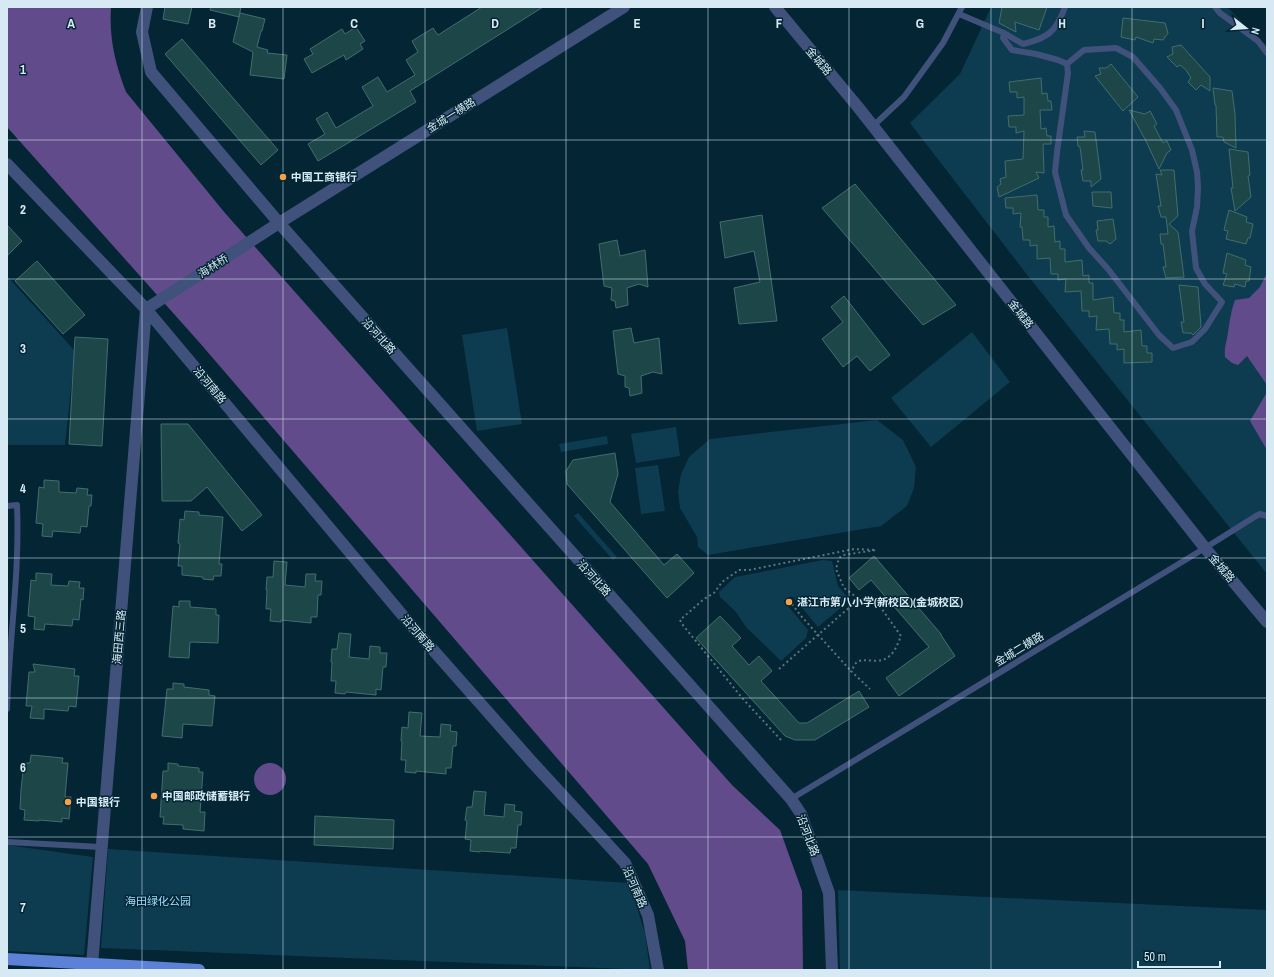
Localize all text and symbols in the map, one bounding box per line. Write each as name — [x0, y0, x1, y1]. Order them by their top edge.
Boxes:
north arrow — [1226, 8, 1266, 48]
text: A — [67, 15, 75, 32]
text: B — [208, 15, 216, 32]
text: C — [350, 15, 358, 32]
text: D — [491, 15, 499, 32]
text: E — [633, 15, 641, 32]
text: F — [776, 15, 783, 32]
text: G — [916, 15, 924, 32]
text: H — [1058, 15, 1066, 32]
text: I — [1202, 15, 1205, 32]
text: N — [1248, 26, 1263, 36]
street label: 金城路 — [803, 44, 835, 78]
text: 1 — [20, 61, 26, 78]
street label: 金城一横路 — [424, 94, 478, 136]
place label: 中国工商银行 — [291, 170, 357, 184]
marker: 中国工商银行 — [278, 172, 288, 182]
text: 2 — [20, 201, 26, 218]
street label: 海林桥 — [195, 251, 231, 281]
street label: 金城路 — [1005, 297, 1037, 331]
street label: 沿河北路 — [359, 315, 399, 357]
text: 3 — [20, 340, 26, 357]
street label: 沿河南路 — [190, 364, 230, 406]
text: 4 — [20, 480, 26, 497]
street label: 金城路 — [1206, 551, 1238, 585]
street label: 沿河北路 — [574, 557, 614, 599]
place label: 湛江市第八小学(新校区)(金城校区) — [797, 595, 963, 609]
marker: 湛江市第八小学(新校区)(金城校区) — [784, 597, 794, 607]
street label: 海田西三路 — [110, 609, 128, 665]
street label: 沿河南路 — [398, 612, 438, 654]
text: 5 — [20, 620, 26, 637]
street label: 金城二横路 — [992, 629, 1046, 669]
text: 6 — [20, 759, 26, 776]
place label: 中国邮政储蓄银行 — [162, 789, 250, 803]
marker: 中国邮政储蓄银行 — [149, 791, 159, 801]
place label: 中国银行 — [76, 795, 120, 809]
marker: 中国银行 — [63, 797, 73, 807]
street label: 沿河北路 — [794, 812, 822, 858]
street label: 沿河南路 — [620, 864, 650, 910]
park label: 海田绿化公园 — [125, 894, 191, 908]
text: 7 — [20, 899, 26, 916]
scale bar — [1138, 943, 1220, 969]
text: 50 m — [1144, 949, 1166, 965]

